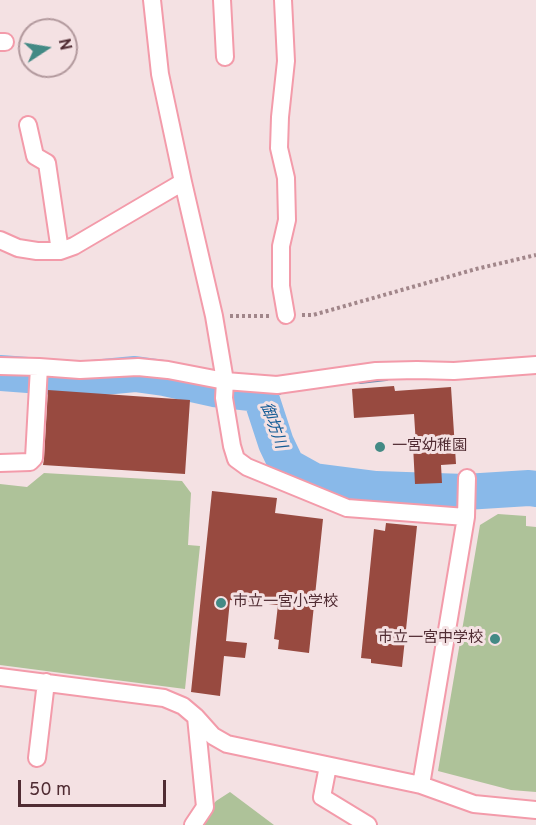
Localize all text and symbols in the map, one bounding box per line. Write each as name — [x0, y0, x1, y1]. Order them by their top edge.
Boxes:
north arrow — [18, 18, 78, 78]
text: N — [53, 37, 75, 52]
water label: 御坊川 — [255, 400, 289, 452]
place label: 一宮幼稚園 — [392, 438, 467, 456]
marker: 一宮幼稚園 — [373, 440, 387, 454]
place label: 市立一宮小学校 — [233, 594, 338, 612]
marker: 市立一宮小学校 — [214, 596, 228, 610]
place label: 市立一宮中学校 — [378, 630, 483, 648]
marker: 市立一宮中学校 — [488, 632, 502, 646]
scale bar — [21, 768, 170, 806]
text: 50 m — [29, 779, 71, 802]

